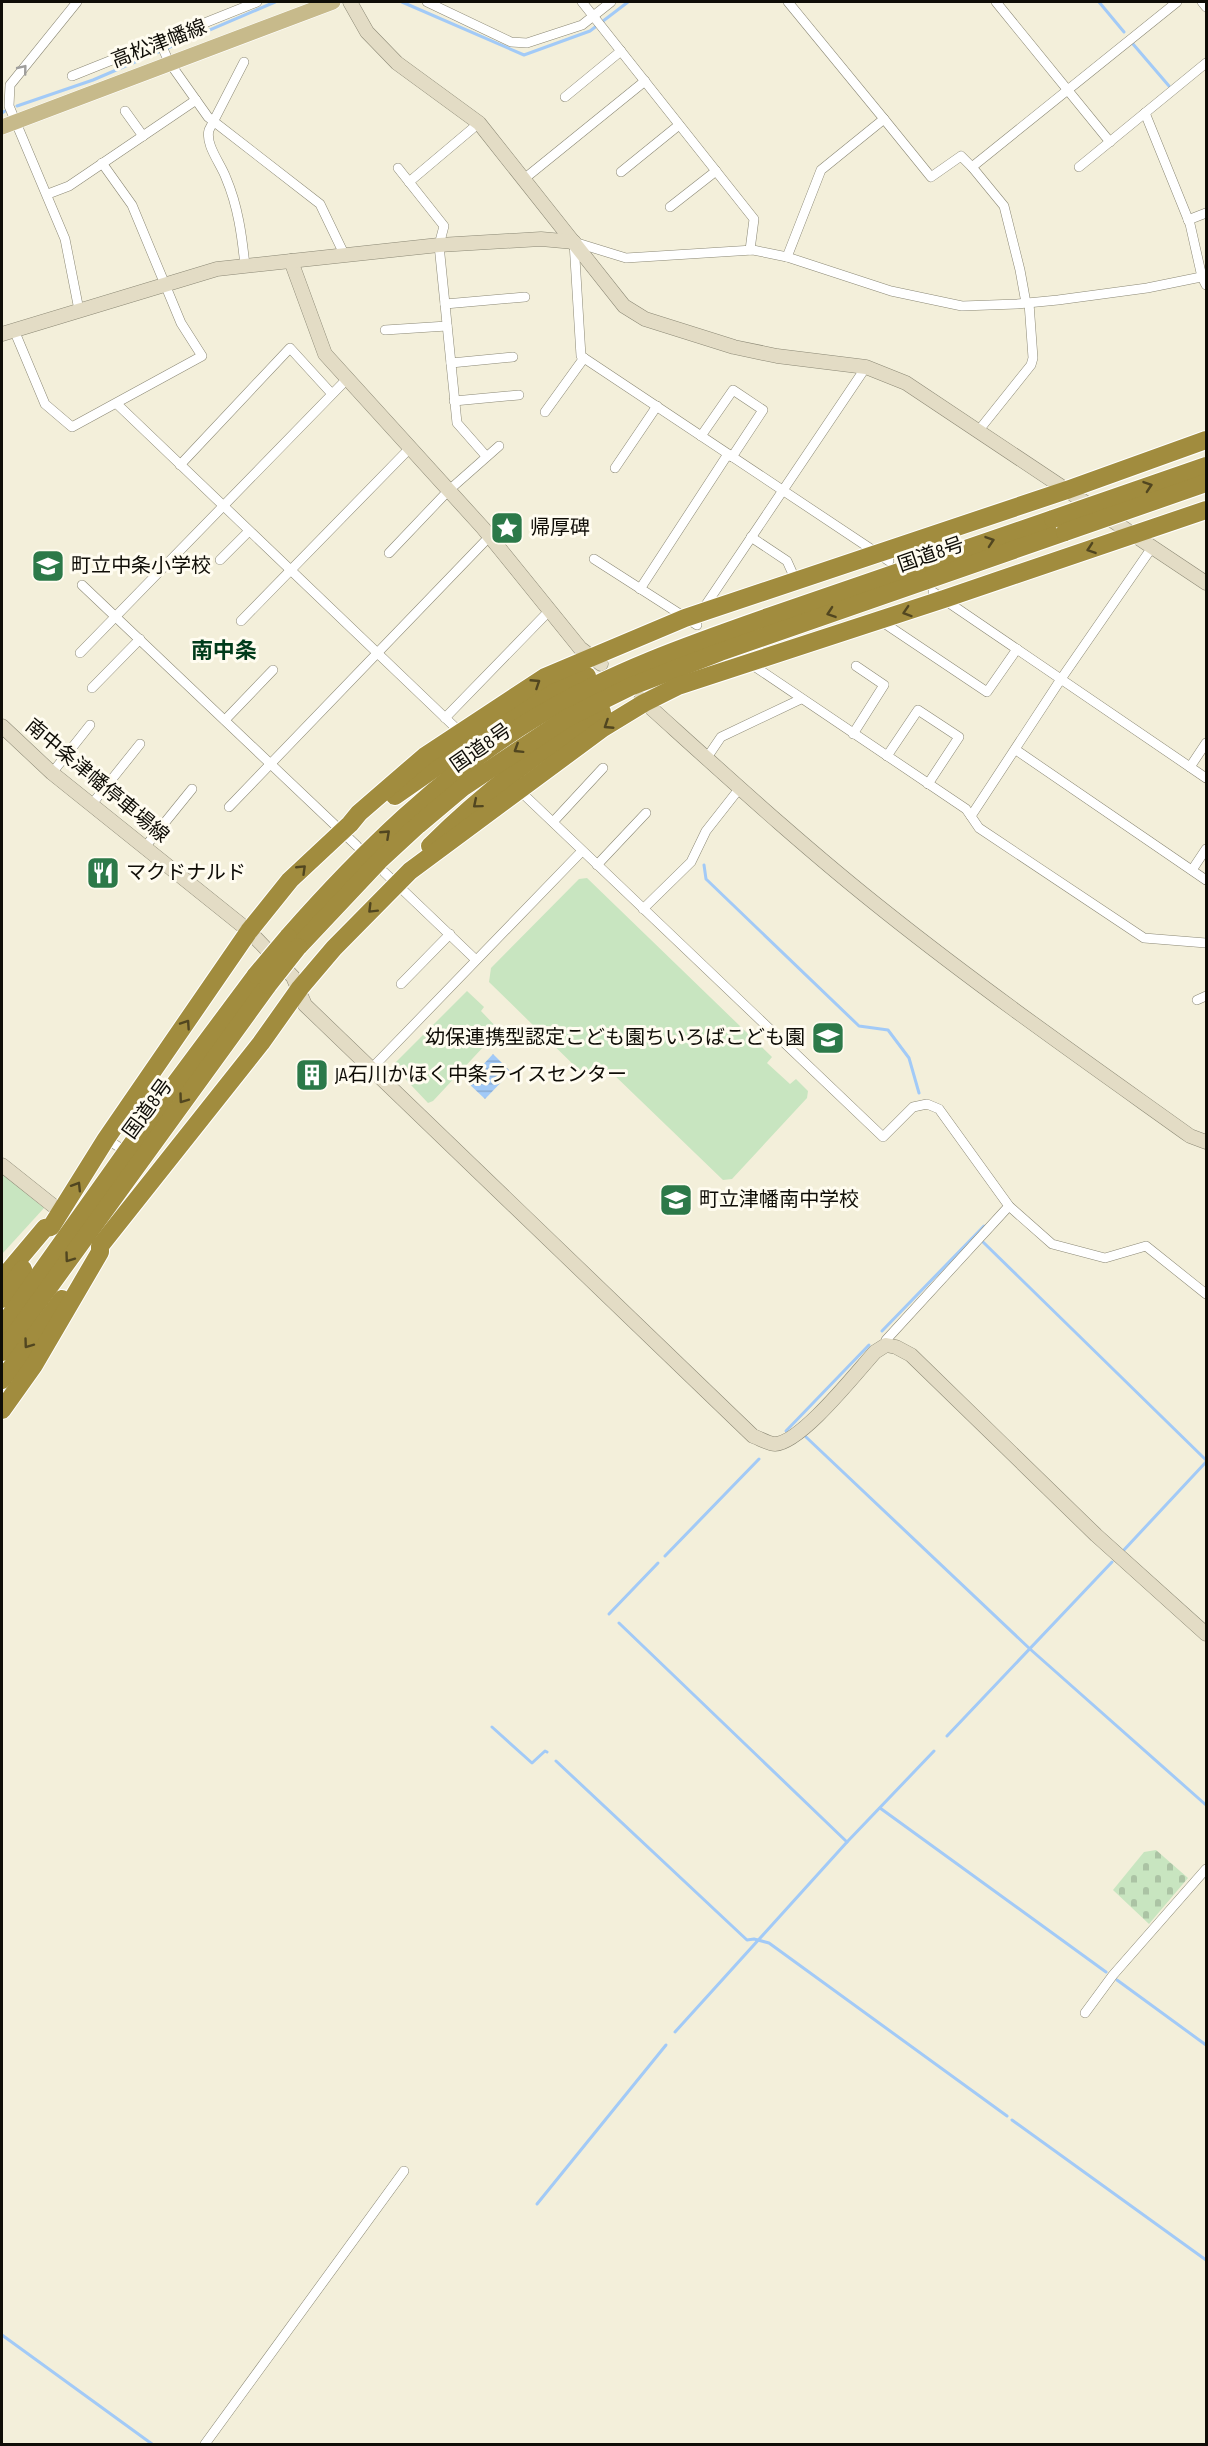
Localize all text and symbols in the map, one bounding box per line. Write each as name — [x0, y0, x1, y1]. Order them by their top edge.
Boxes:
street label: 高松津幡線 — [108, 15, 210, 73]
one-way arrow — [16, 65, 27, 76]
one-way arrow — [1143, 481, 1153, 494]
place icon: 帰厚碑 — [489, 510, 525, 546]
place label: 帰厚碑 — [530, 516, 590, 540]
street label: 国道8号 — [895, 532, 967, 578]
one-way arrow — [984, 535, 995, 548]
one-way arrow — [1086, 542, 1097, 555]
school or university icon: 町立中条小学校 — [30, 548, 66, 584]
place label: 町立中条小学校 — [71, 554, 211, 578]
one-way arrow — [902, 604, 913, 617]
one-way arrow — [826, 606, 837, 619]
district label: 南中条 — [191, 638, 257, 665]
one-way arrow — [530, 678, 540, 690]
street label: 南中条津幡停車場線 — [20, 714, 174, 848]
street label: 国道8号 — [446, 718, 516, 778]
one-way arrow — [604, 718, 614, 730]
one-way arrow — [514, 742, 525, 753]
one-way arrow — [472, 796, 483, 807]
one-way arrow — [380, 830, 390, 841]
restaurant icon: マクドナルド — [85, 855, 121, 891]
place label: マクドナルド — [126, 861, 246, 885]
one-way arrow — [295, 865, 306, 876]
one-way arrow — [368, 903, 379, 913]
one-way arrow — [178, 1020, 189, 1031]
school or university icon: 幼保連携型認定こども園ちいろばこども園 — [810, 1020, 846, 1056]
place label: 幼保連携型認定こども園ちいろばこども園 — [425, 1026, 805, 1050]
building icon: JA石川かほく中条ライスセンター — [294, 1057, 330, 1093]
place label: JA石川かほく中条ライスセンター — [334, 1063, 627, 1087]
street label: 国道8号 — [118, 1074, 178, 1144]
one-way arrow — [179, 1093, 190, 1104]
one-way arrow — [69, 1182, 81, 1192]
school or university icon: 町立津幡南中学校 — [658, 1182, 694, 1218]
place label: 町立津幡南中学校 — [699, 1188, 859, 1212]
one-way arrow — [65, 1251, 76, 1262]
one-way arrow — [24, 1338, 35, 1349]

